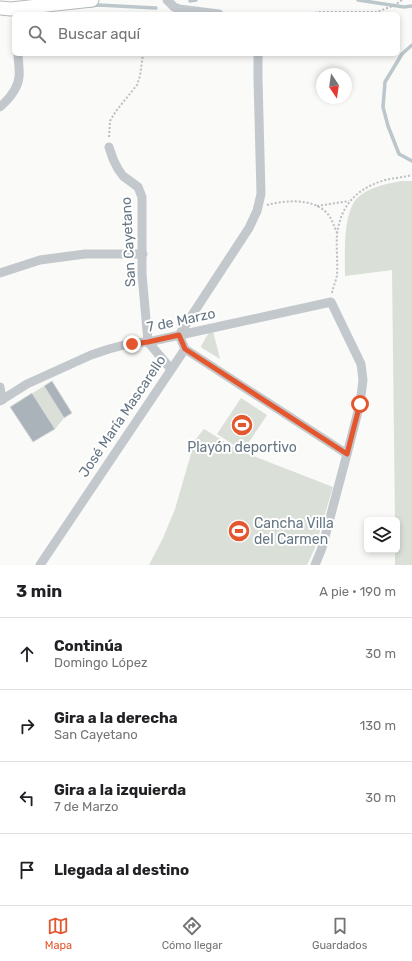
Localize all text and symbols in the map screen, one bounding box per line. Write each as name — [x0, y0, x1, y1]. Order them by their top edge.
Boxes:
search box — [12, 12, 400, 56]
icon: search — [26, 23, 48, 45]
text: Buscar aquí — [58, 25, 140, 43]
north arrow — [316, 68, 352, 104]
street label: San Cayetano — [118, 196, 139, 287]
street label: 7 de Marzo — [145, 305, 217, 336]
route end — [123, 335, 141, 353]
street label: José María Mascarello — [75, 352, 170, 480]
route start — [351, 395, 369, 413]
sports icon: Playón deportivo — [229, 412, 255, 438]
place label: Playón deportivo — [187, 439, 297, 456]
place label: Cancha Villa del Carmen — [254, 515, 334, 548]
map controls — [364, 517, 400, 553]
button: layers — [364, 517, 400, 553]
sports icon: Cancha Villa del Carmen — [226, 518, 252, 544]
text: 3 min — [16, 581, 62, 601]
text: A pie · 190 m — [319, 584, 396, 599]
text: Continúa — [54, 637, 123, 655]
icon: ahead — [16, 643, 38, 665]
text: 30 m — [365, 646, 396, 661]
text: Domingo López — [54, 655, 148, 670]
text: Gira a la derecha — [54, 709, 178, 727]
icon: right — [16, 715, 38, 737]
text: 130 m — [360, 718, 396, 733]
text: San Cayetano — [54, 727, 138, 742]
text: Gira a la izquierda — [54, 781, 186, 799]
icon: left — [16, 787, 38, 809]
text: 30 m — [365, 790, 396, 805]
text: 7 de Marzo — [54, 799, 119, 814]
icon: arrive — [16, 859, 38, 881]
text: Llegada al destino — [54, 861, 189, 879]
tab: Mapa — [45, 915, 72, 952]
tab: Cómo llegar — [162, 915, 222, 952]
tab: Guardados — [312, 915, 367, 952]

